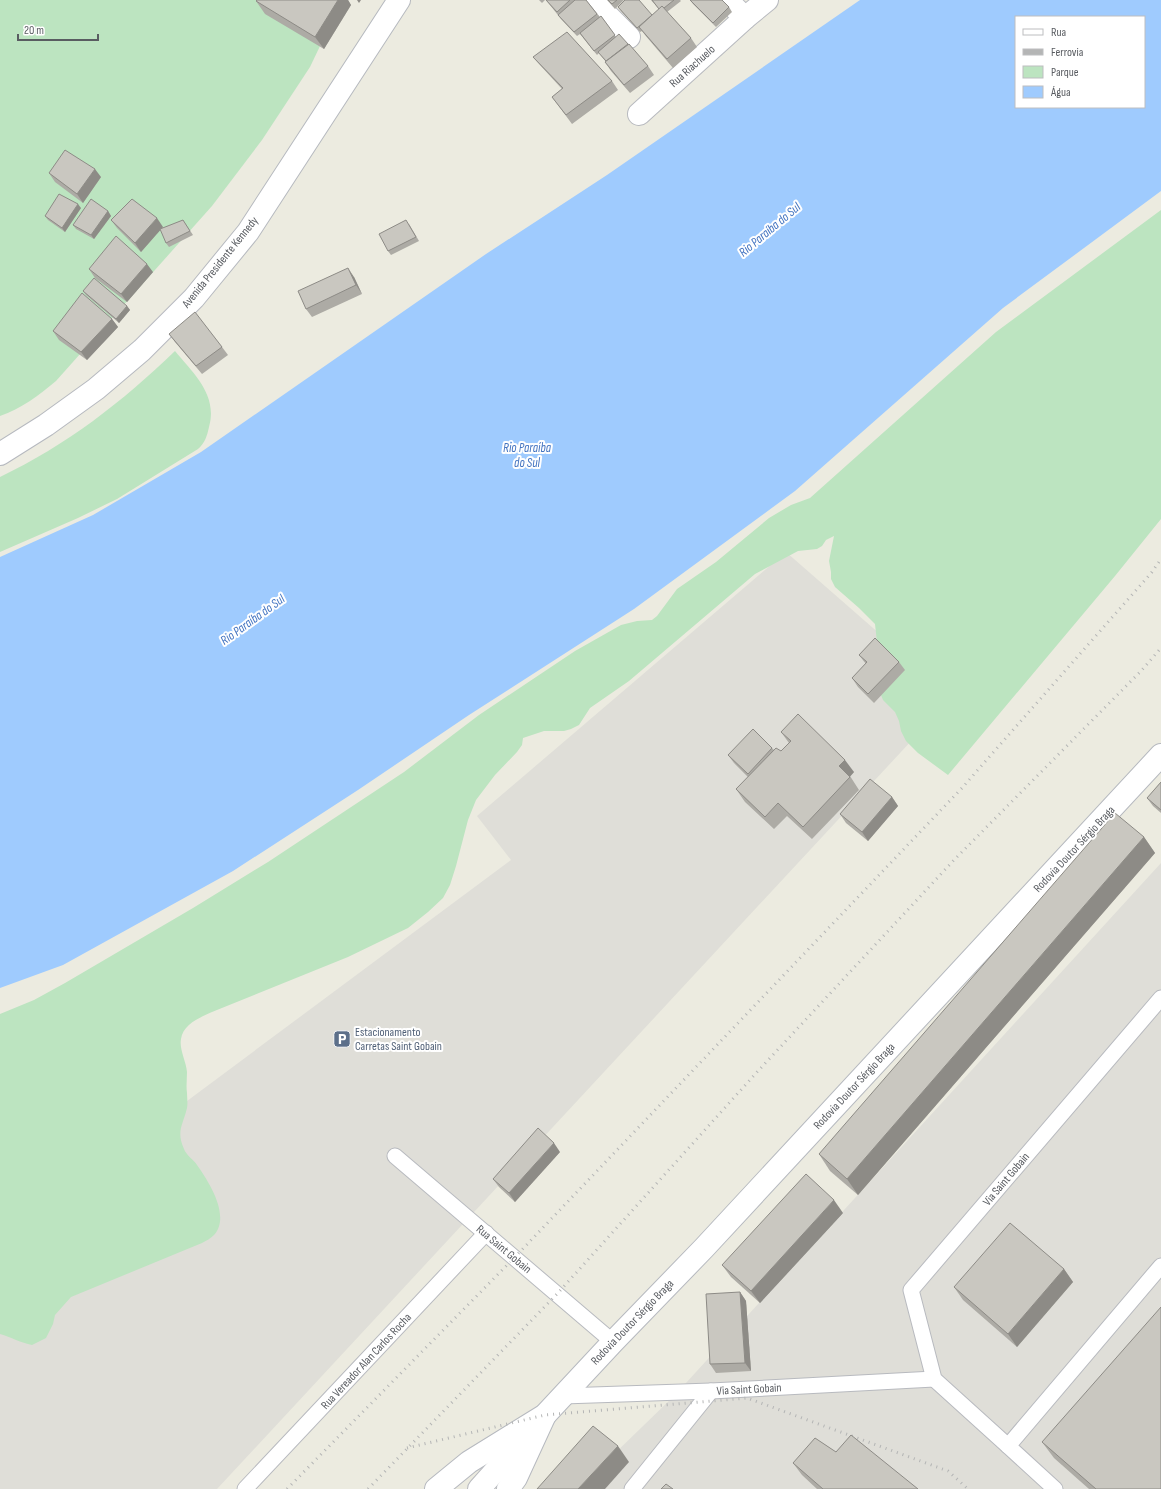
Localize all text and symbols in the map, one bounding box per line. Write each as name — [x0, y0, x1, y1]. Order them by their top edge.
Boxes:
scale bar — [18, 16, 98, 42]
legend — [1015, 16, 1145, 108]
text: 20 m — [24, 23, 44, 38]
text: Rua — [1051, 25, 1067, 40]
street label: Rua Riachuelo — [666, 42, 718, 91]
text: Ferrovia — [1051, 45, 1084, 60]
text: Parque — [1051, 65, 1079, 80]
text: Água — [1050, 85, 1071, 100]
water label: Rio Paraíba do Sul — [736, 199, 804, 260]
street label: Avenida Presidente Kennedy — [178, 213, 262, 312]
water label: Rio Paraíba do Sul — [503, 440, 552, 471]
water label: Rio Paraíba do Sul — [217, 591, 288, 649]
street label: Rodovia Doutor Sérgio Braga — [1030, 803, 1119, 896]
place label: Estacionamento Carretas Saint Gobain — [355, 1025, 442, 1054]
parking icon: Estacionamento Carretas Saint Gobain — [332, 1029, 352, 1049]
street label: Rodovia Doutor Sérgio Braga — [810, 1040, 899, 1133]
street label: Via Saint Gobain — [980, 1150, 1033, 1209]
street label: Rua Saint Gobain — [473, 1222, 534, 1277]
street label: Rodovia Doutor Sérgio Braga — [588, 1276, 677, 1368]
street label: Rua Vereador Alan Carlos Rocha — [318, 1310, 415, 1413]
street label: Via Saint Gobain — [716, 1380, 782, 1399]

